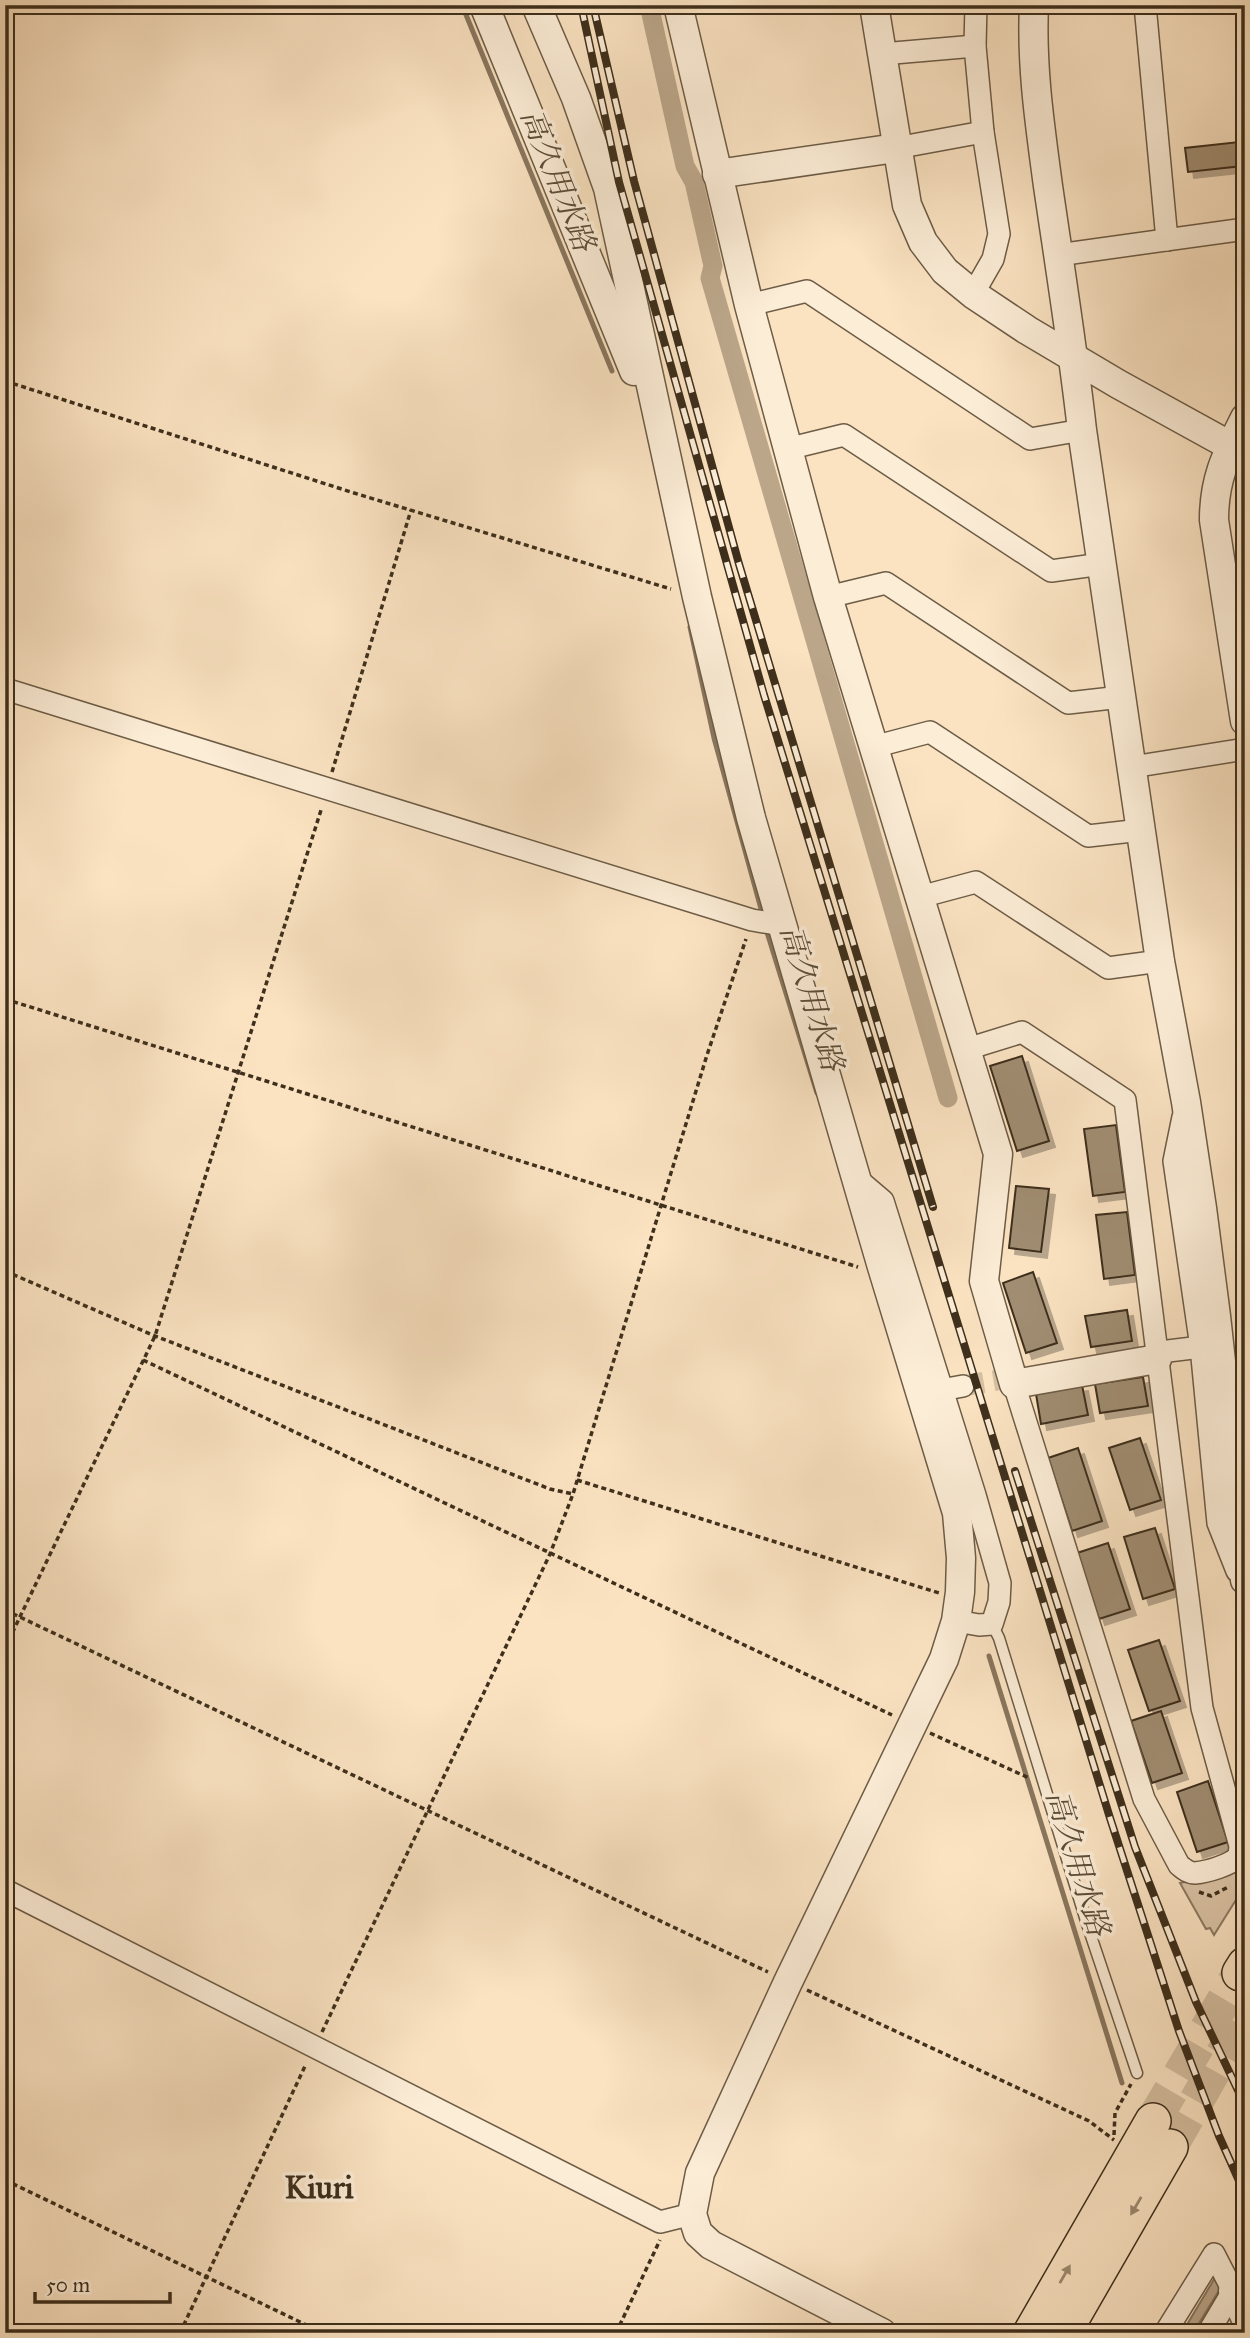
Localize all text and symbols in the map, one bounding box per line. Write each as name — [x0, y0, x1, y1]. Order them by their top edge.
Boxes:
water label: 高久用水路 — [513, 104, 604, 258]
water label: 高久用水路 — [773, 921, 852, 1077]
water label: 高久用水路 — [1039, 1786, 1118, 1942]
district label: Kiuri — [284, 2168, 354, 2207]
one-way arrow — [1130, 2197, 1142, 2216]
scale bar — [35, 2261, 170, 2305]
one-way arrow — [1059, 2264, 1071, 2283]
text: 50 m — [46, 2272, 91, 2298]

